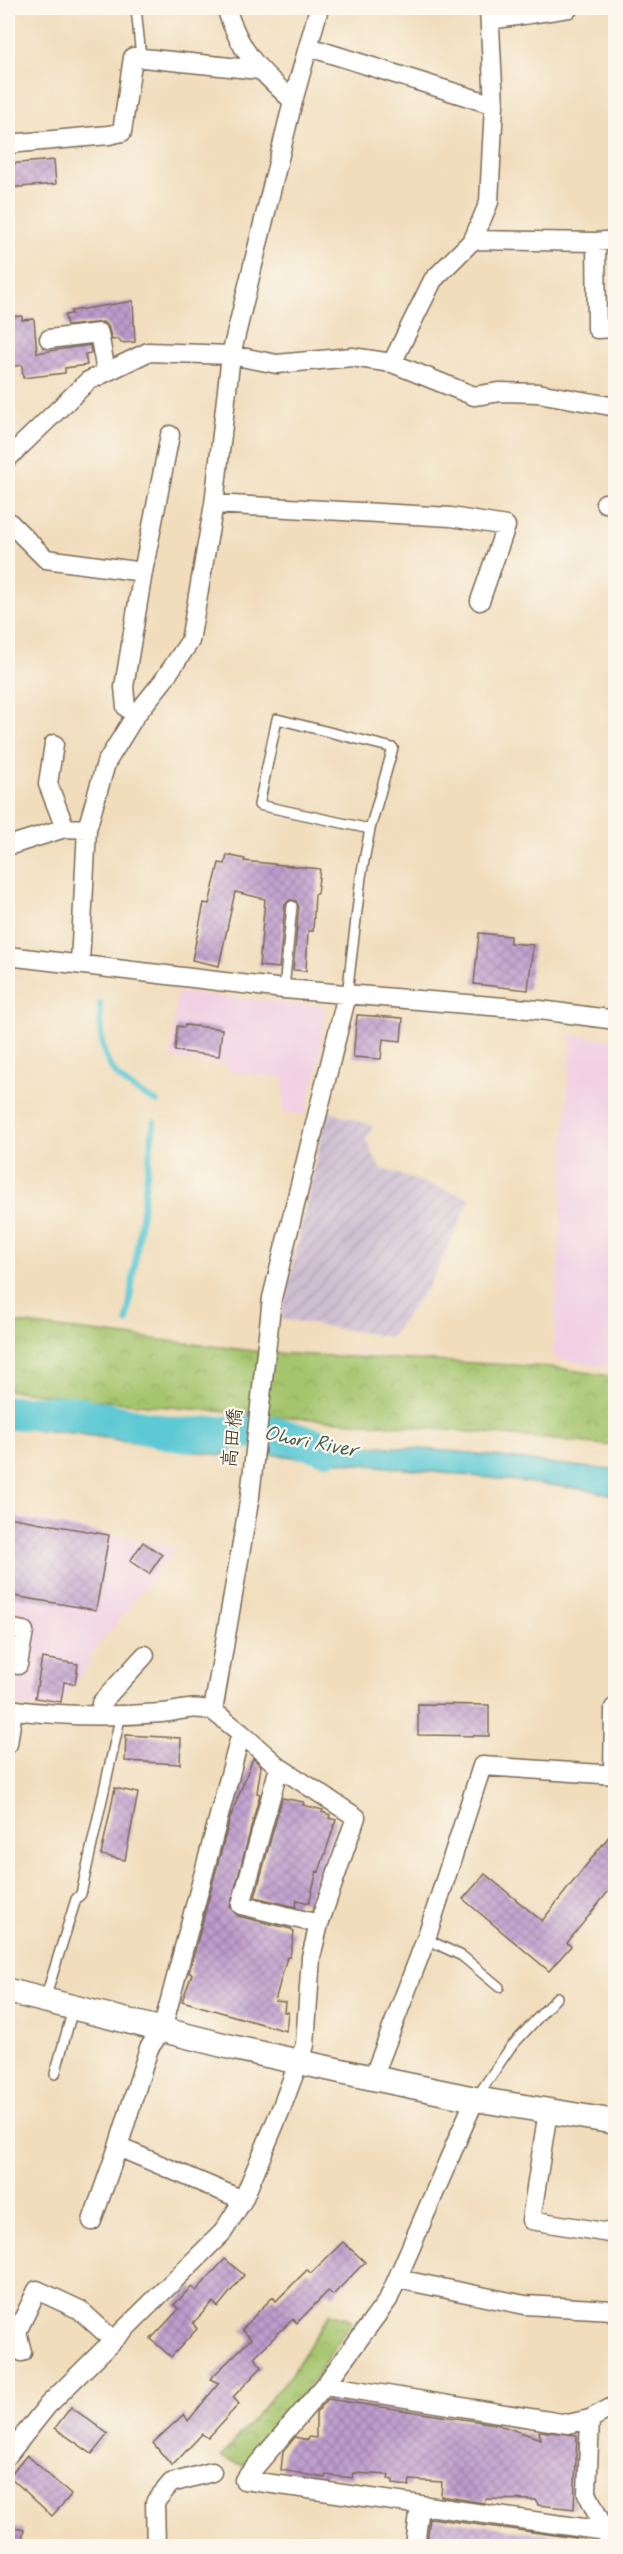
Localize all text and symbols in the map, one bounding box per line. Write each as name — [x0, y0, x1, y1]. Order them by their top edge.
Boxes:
street label: 高田橋 — [216, 1407, 250, 1469]
water label: Ohori River — [261, 1419, 363, 1465]

